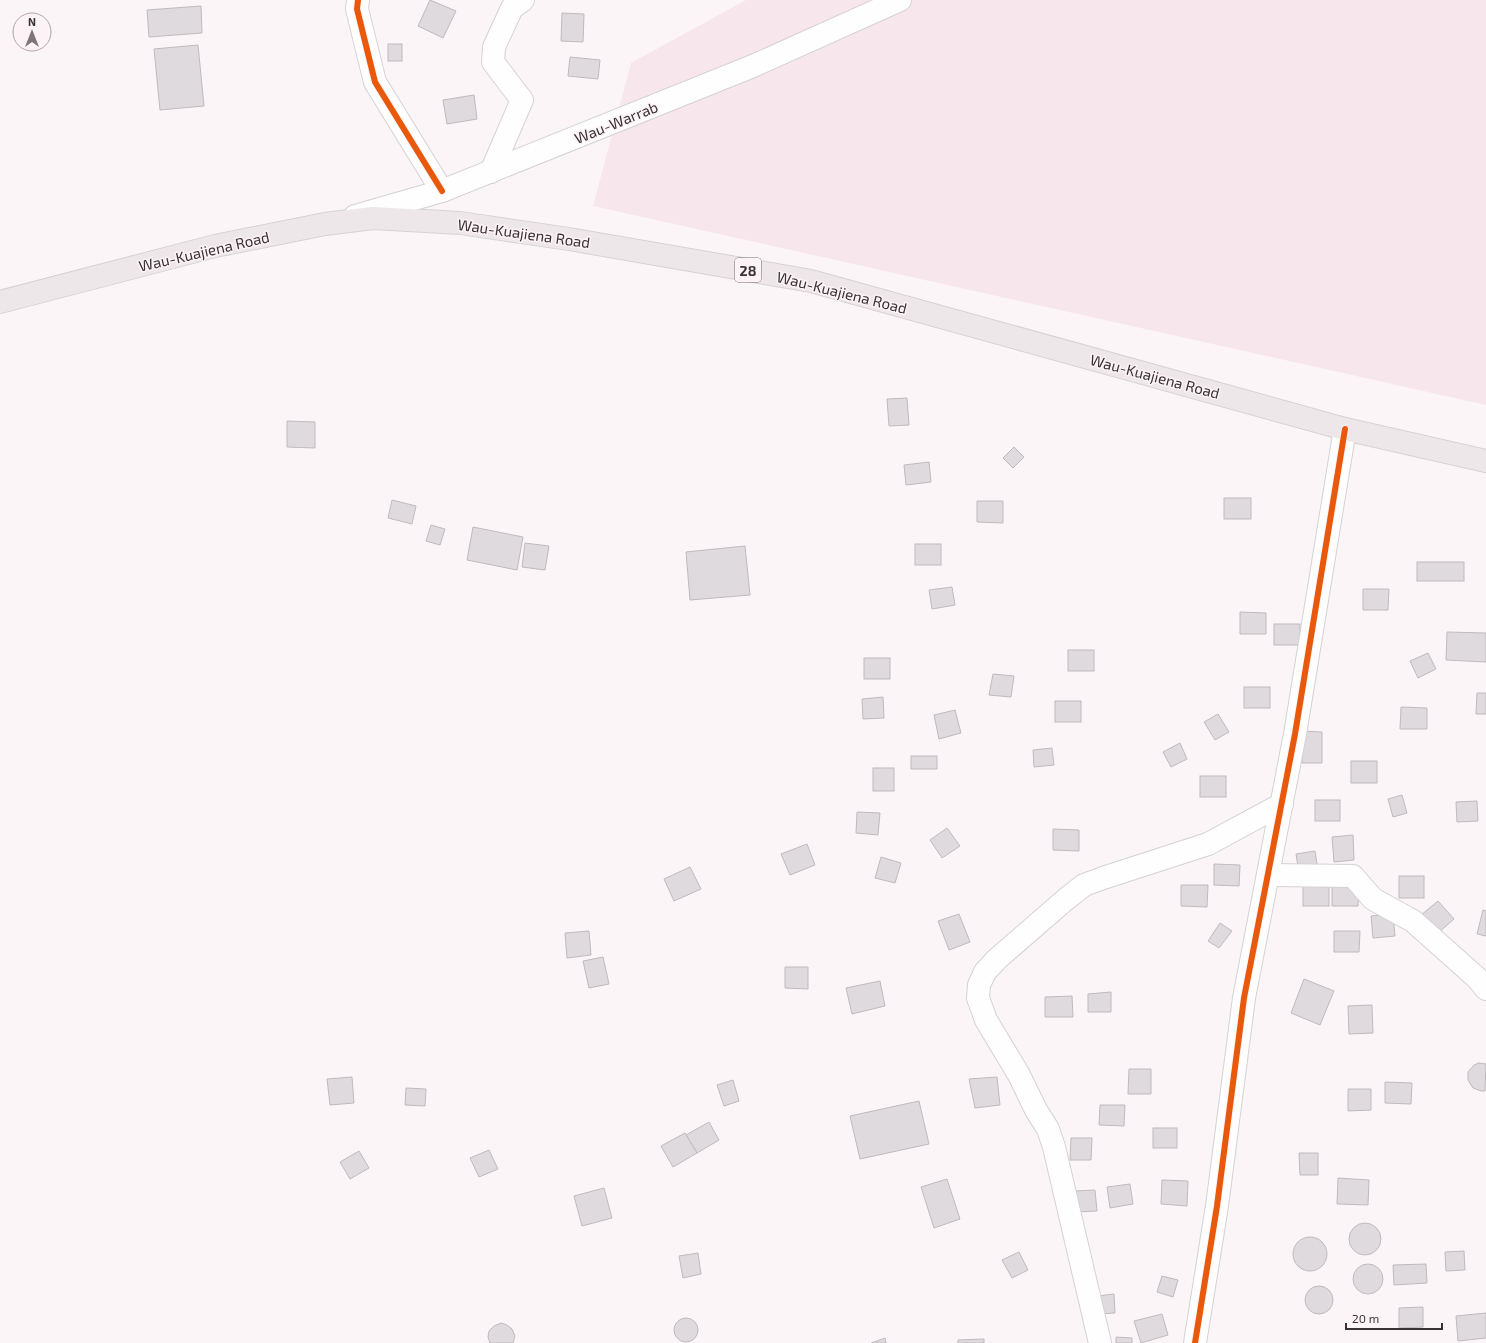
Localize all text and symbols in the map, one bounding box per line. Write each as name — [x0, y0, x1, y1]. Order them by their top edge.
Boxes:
north arrow — [12, 12, 52, 52]
text: N — [28, 15, 36, 28]
street label: Wau-Warrab — [572, 97, 660, 147]
street label: Wau-Kuajiena Road — [456, 215, 591, 252]
street label: Wau-Kuajiena Road — [137, 227, 271, 276]
road number: 28 — [735, 258, 761, 282]
street label: Wau-Kuajiena Road — [775, 267, 909, 318]
street label: Wau-Kuajiena Road — [1088, 350, 1222, 403]
scale bar — [1346, 1305, 1442, 1331]
text: 20 m — [1352, 1311, 1379, 1325]

